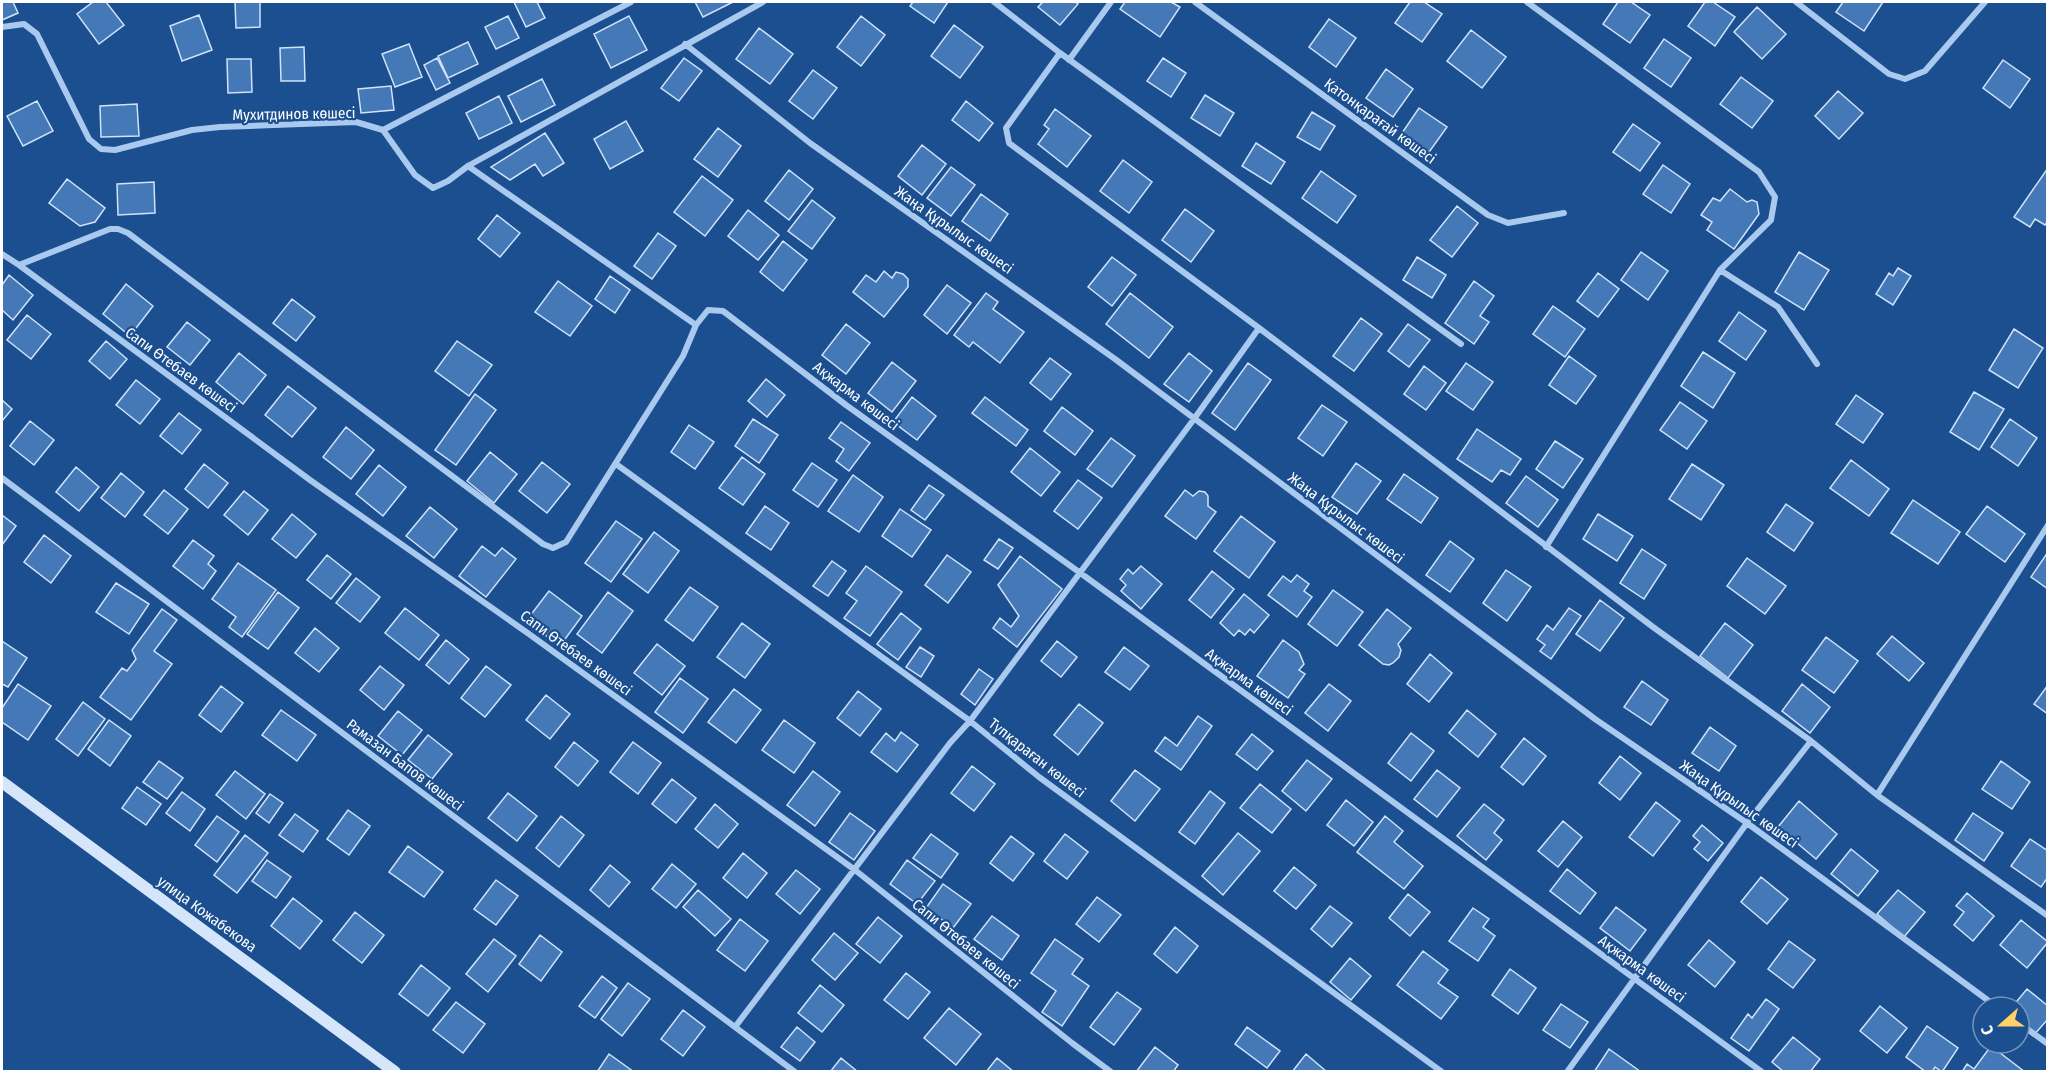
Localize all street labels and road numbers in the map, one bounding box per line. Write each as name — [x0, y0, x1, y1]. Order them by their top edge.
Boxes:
street label: Қатонқарағай көшесі — [1321, 74, 1439, 168]
street label: Мухитдинов көшесі — [232, 104, 356, 124]
street label: Жаңа Құрылыс көшесі — [891, 182, 1017, 278]
street label: Сапи Өтебаев көшесі — [122, 323, 240, 417]
street label: Ақжарма көшесі — [809, 358, 903, 434]
street label: Жаңа Құрылыс көшесі — [1284, 469, 1408, 567]
street label: Сапи Өтебаев көшесі — [517, 606, 635, 700]
street label: Ақжарма көшесі — [1202, 644, 1296, 720]
street label: Рамазан Бапов көшесі — [343, 715, 467, 815]
street label: Түпқараған көшесі — [985, 715, 1089, 801]
street label: Жаңа Құрылыс көшесі — [1676, 756, 1802, 852]
street label: улица Кожабекова — [154, 872, 260, 956]
street label: Сапи Өтебаев көшесі — [908, 895, 1024, 993]
street label: Ақжарма көшесі — [1595, 931, 1689, 1007]

